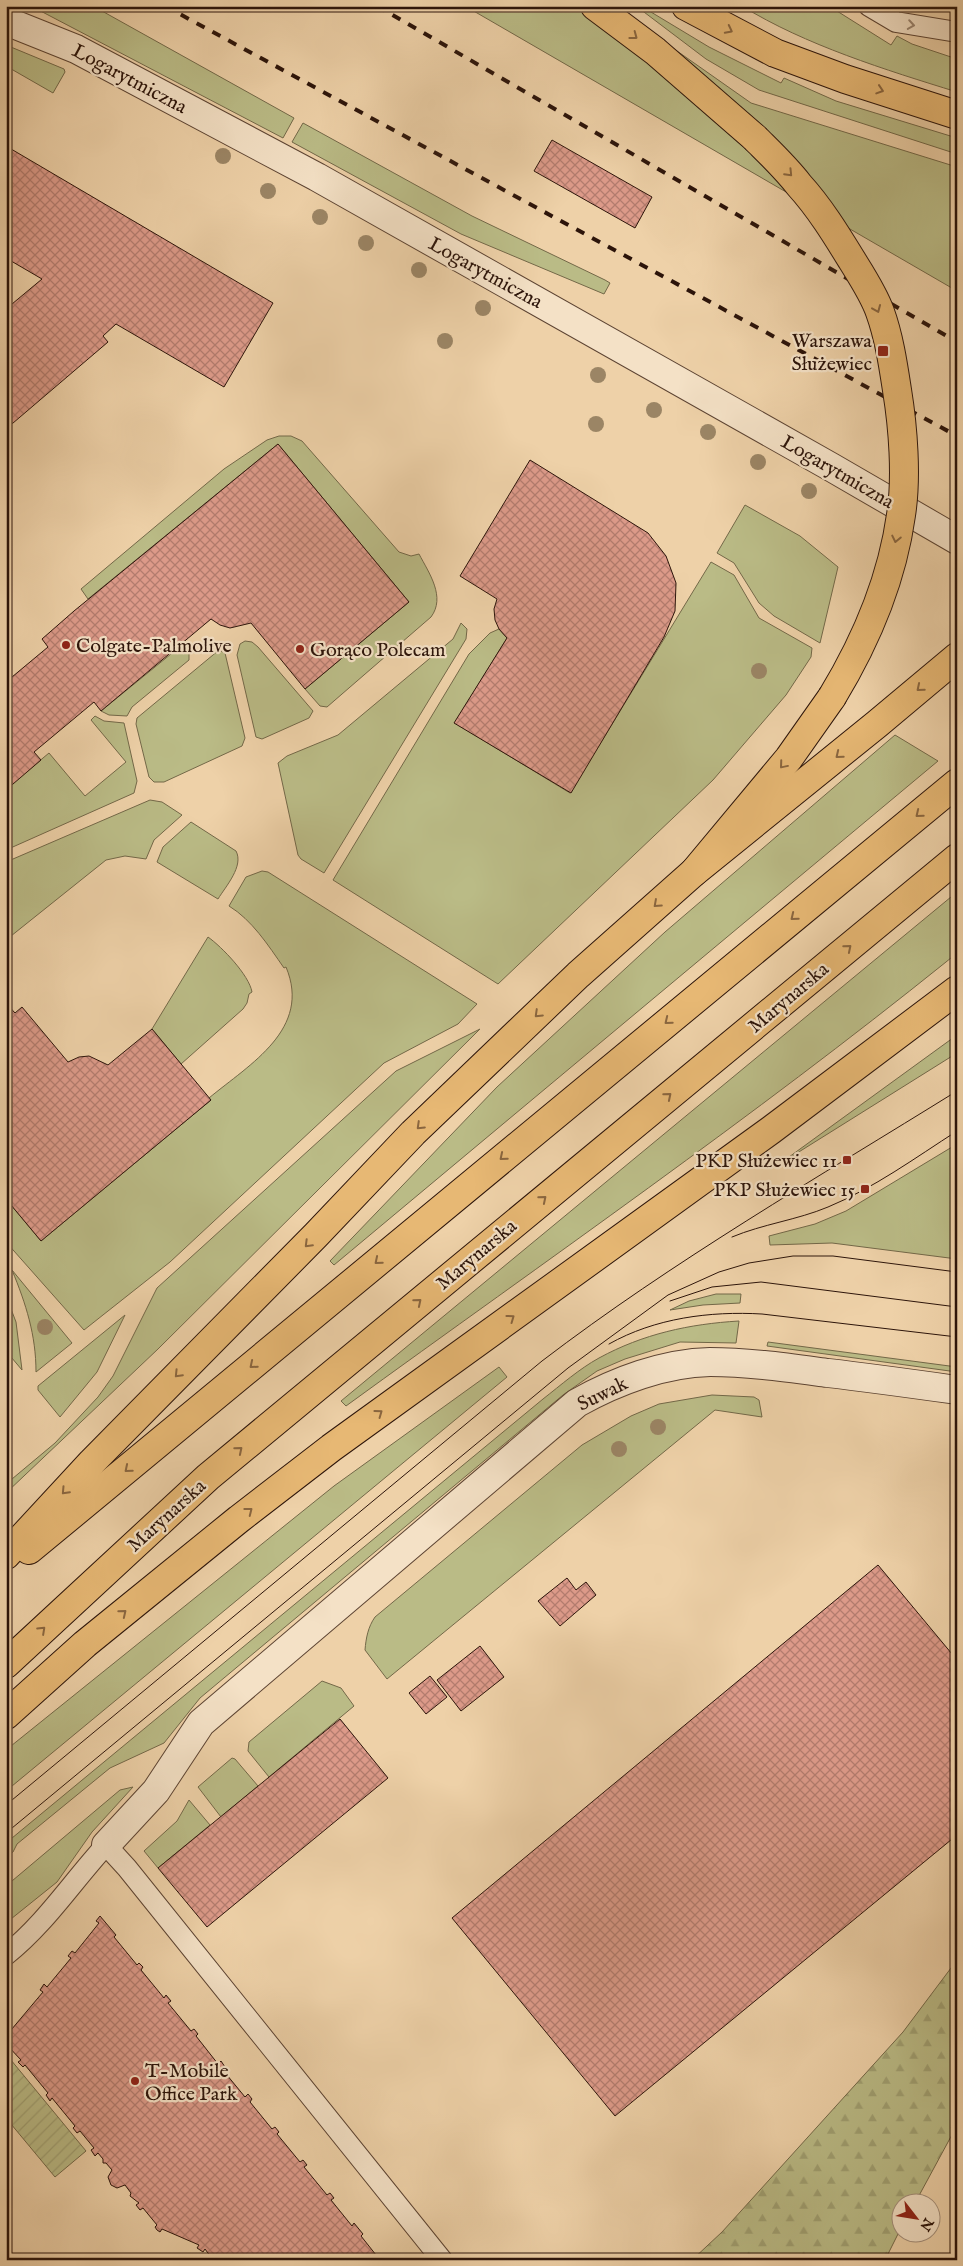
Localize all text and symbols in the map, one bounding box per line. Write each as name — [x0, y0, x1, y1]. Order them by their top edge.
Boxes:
one-way arrow — [906, 19, 915, 29]
one-way arrow — [724, 24, 733, 34]
one-way arrow — [628, 30, 637, 38]
street label: Logarytmiczna — [68, 39, 191, 120]
one-way arrow — [875, 84, 883, 94]
one-way arrow — [783, 168, 792, 177]
street label: Logarytmiczna — [424, 232, 547, 315]
one-way arrow — [871, 304, 882, 313]
place label: Warszawa Służewiec — [791, 329, 872, 377]
marker: Warszawa Służewiec — [876, 344, 890, 358]
street label: Logarytmiczna — [776, 430, 899, 515]
one-way arrow — [891, 534, 902, 543]
place label: Colgate-Palmolive — [76, 634, 232, 659]
place label: Gorąco Polecam — [310, 638, 445, 663]
marker: Colgate-Palmolive — [60, 639, 72, 651]
marker: Gorąco Polecam — [294, 643, 306, 655]
one-way arrow — [916, 683, 925, 692]
one-way arrow — [836, 749, 845, 757]
one-way arrow — [780, 759, 788, 768]
one-way arrow — [916, 809, 925, 817]
one-way arrow — [654, 898, 663, 907]
one-way arrow — [790, 912, 799, 921]
one-way arrow — [842, 944, 851, 953]
street label: Marynarska — [744, 957, 835, 1039]
one-way arrow — [534, 1008, 543, 1017]
one-way arrow — [665, 1015, 674, 1023]
one-way arrow — [663, 1092, 672, 1101]
one-way arrow — [417, 1120, 426, 1129]
place label: PKP Służewiec 11 — [695, 1149, 837, 1174]
one-way arrow — [499, 1151, 508, 1160]
marker: PKP Służewiec 11 — [841, 1154, 853, 1166]
place label: PKP Służewiec 15 — [713, 1178, 855, 1203]
marker: PKP Służewiec 15 — [859, 1183, 871, 1195]
one-way arrow — [537, 1196, 546, 1205]
street label: Marynarska — [432, 1214, 523, 1296]
one-way arrow — [305, 1238, 314, 1247]
one-way arrow — [374, 1255, 383, 1264]
one-way arrow — [412, 1299, 421, 1308]
one-way arrow — [505, 1315, 515, 1324]
one-way arrow — [250, 1359, 259, 1367]
one-way arrow — [175, 1368, 184, 1377]
street label: Suwak — [573, 1371, 632, 1417]
one-way arrow — [373, 1410, 383, 1419]
one-way arrow — [234, 1447, 243, 1456]
one-way arrow — [125, 1464, 134, 1473]
street label: Marynarska — [122, 1474, 212, 1558]
one-way arrow — [62, 1485, 71, 1494]
one-way arrow — [243, 1508, 253, 1517]
one-way arrow — [117, 1610, 126, 1618]
one-way arrow — [36, 1627, 45, 1636]
place label: T-Mobile Office Park — [145, 2059, 238, 2107]
marker: T-Mobile Office Park — [129, 2075, 141, 2087]
north arrow — [890, 2194, 940, 2244]
text: N — [915, 2213, 938, 2234]

